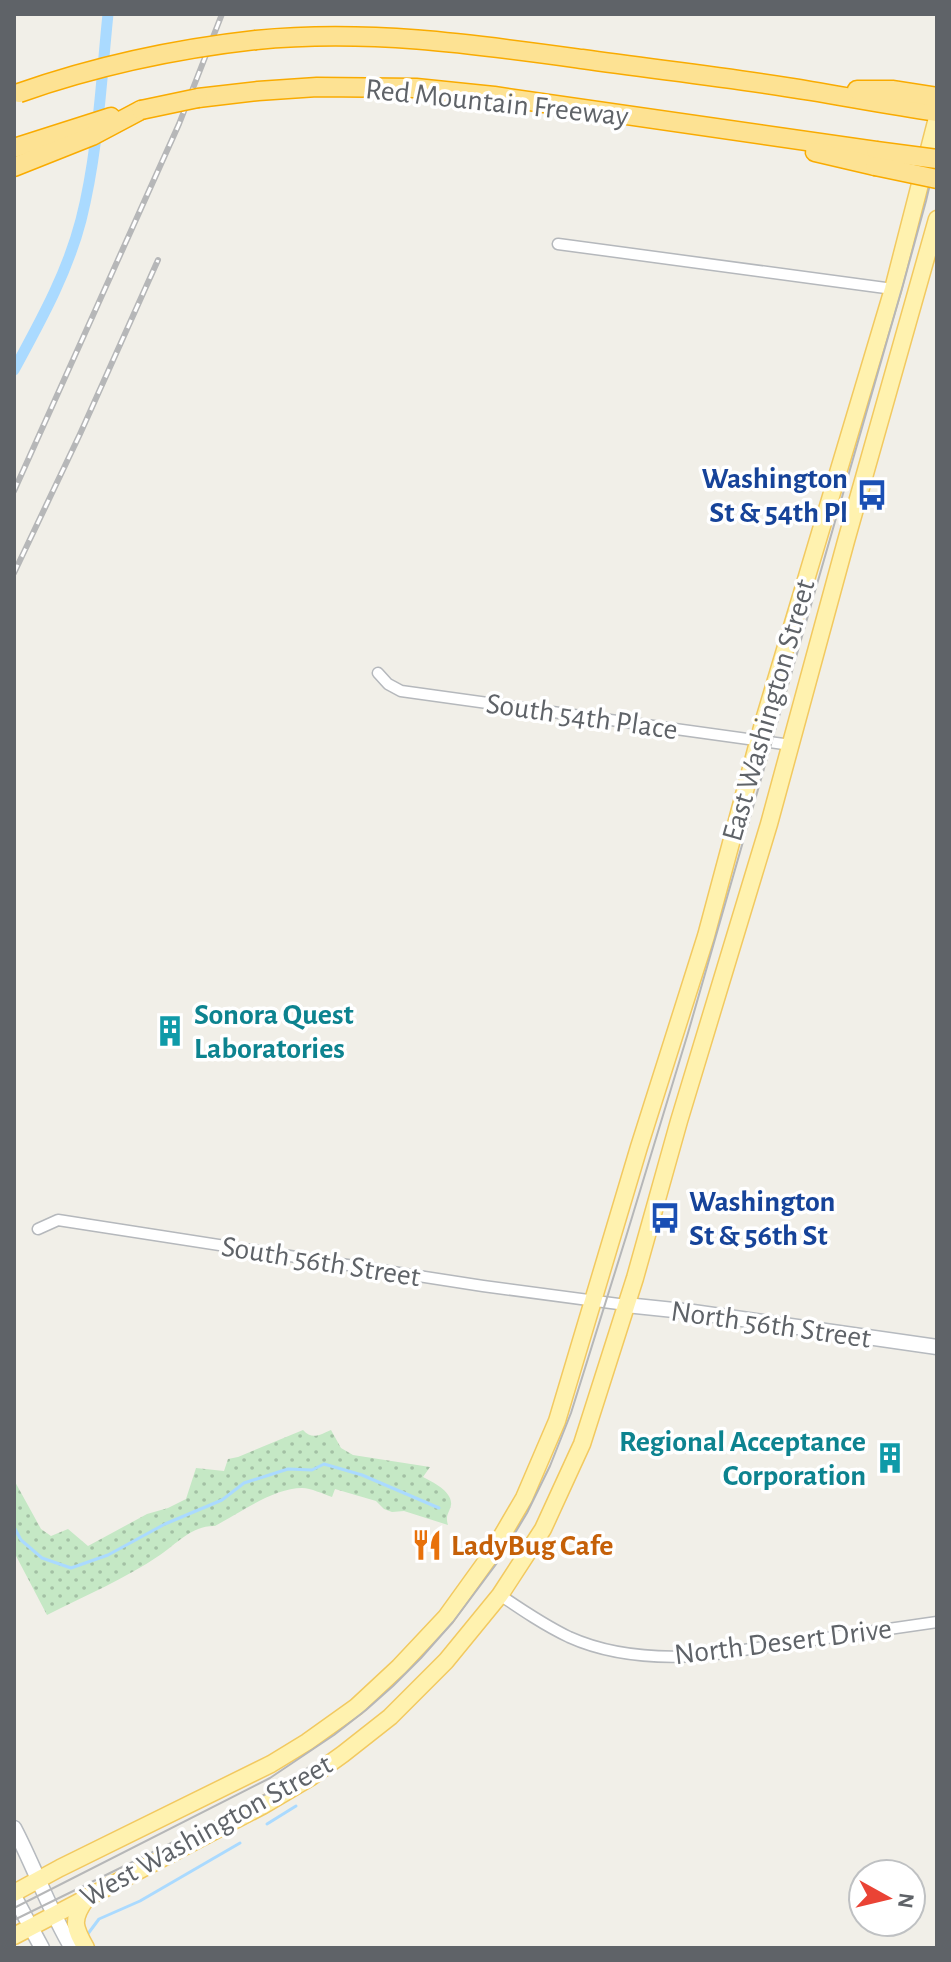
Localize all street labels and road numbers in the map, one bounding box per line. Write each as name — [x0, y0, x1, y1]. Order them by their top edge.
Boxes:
street label: Red Mountain Freeway — [364, 74, 630, 132]
street label: East Washington Street — [717, 575, 821, 845]
street label: South 54th Place — [484, 689, 680, 745]
street label: South 56th Street — [219, 1231, 423, 1293]
street label: North 56th Street — [669, 1296, 873, 1354]
street label: North Desert Drive — [673, 1614, 894, 1670]
street label: West Washington Street — [76, 1749, 338, 1913]

